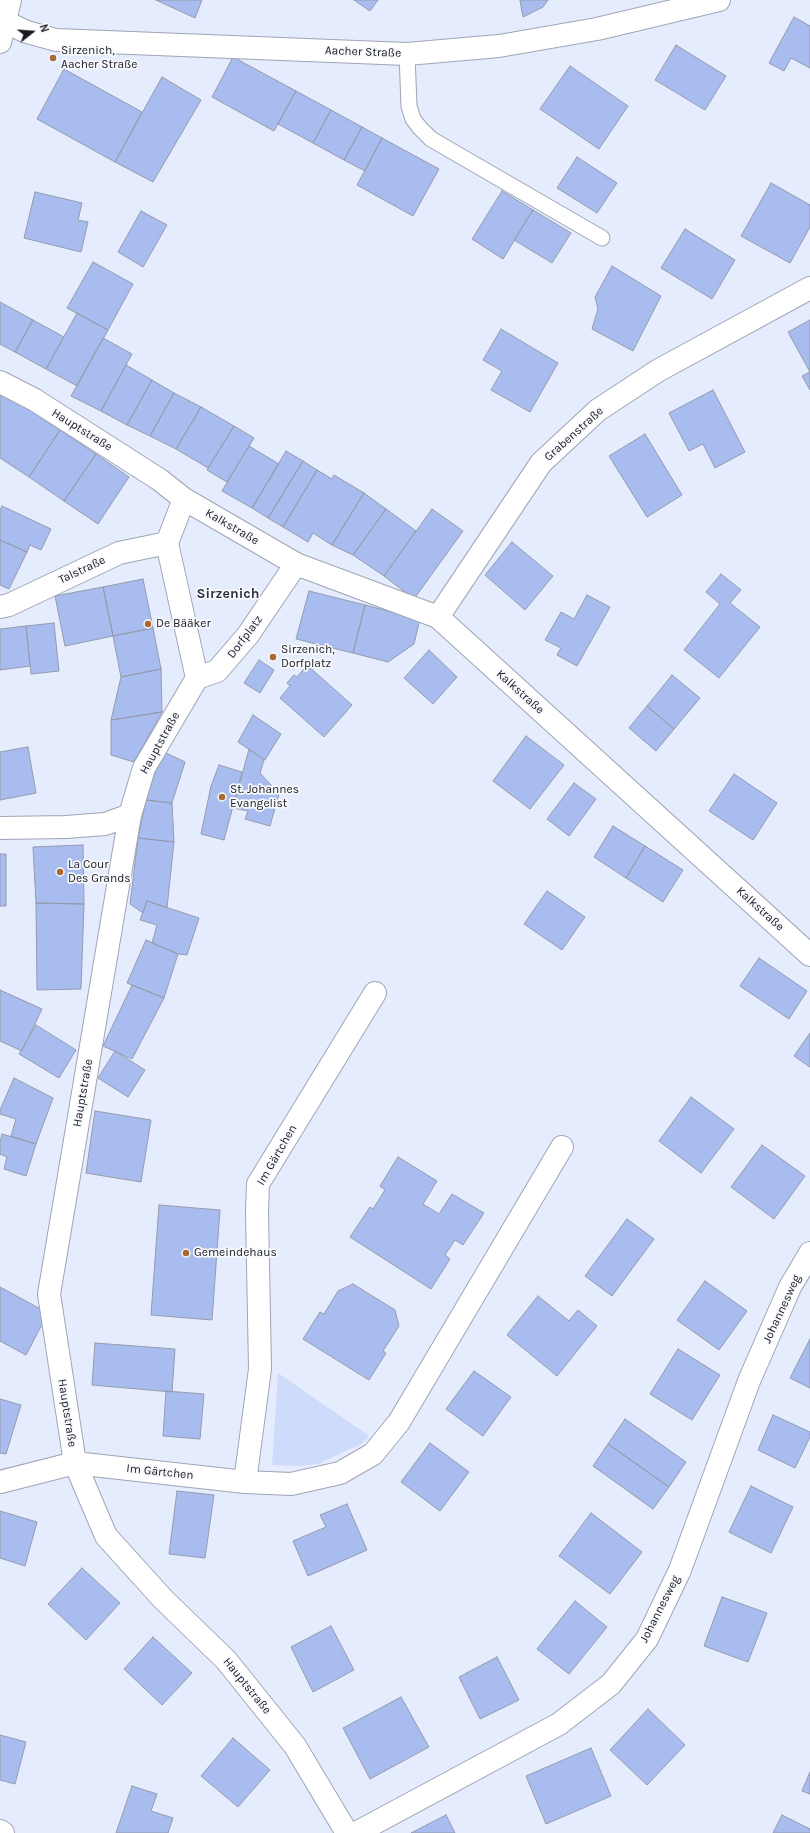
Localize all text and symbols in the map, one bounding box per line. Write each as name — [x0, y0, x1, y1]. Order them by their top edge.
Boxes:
north arrow — [12, 12, 52, 52]
text: N — [37, 23, 51, 34]
street label: Aacher Straße — [325, 43, 401, 61]
place label: Sirzenich, Aacher Straße — [61, 44, 138, 72]
marker: Sirzenich, Aacher Straße — [48, 53, 58, 63]
street label: Grabenstraße — [542, 404, 606, 464]
street label: Hauptstraße — [49, 406, 115, 454]
street label: Kalkstraße — [203, 506, 261, 548]
street label: Talstraße — [56, 553, 108, 587]
district label: Sirzenich — [197, 586, 259, 602]
street label: Dorfplatz — [224, 613, 266, 661]
place label: De Bääker — [156, 617, 211, 631]
marker: De Bääker — [143, 619, 153, 629]
place label: Sirzenich, Dorfplatz — [281, 643, 335, 671]
marker: Sirzenich, Dorfplatz — [268, 652, 278, 662]
street label: Kalkstraße — [493, 667, 547, 717]
street label: Hauptstraße — [137, 709, 183, 777]
place label: St. Johannes Evangelist — [230, 783, 299, 811]
marker: St. Johannes Evangelist — [217, 792, 227, 802]
place label: La Cour Des Grands — [68, 858, 131, 886]
marker: La Cour Des Grands — [55, 867, 65, 877]
street label: Kalkstraße — [733, 884, 787, 934]
street label: Hauptstraße — [70, 1058, 96, 1128]
street label: Im Gärtchen — [254, 1122, 300, 1188]
place label: Gemeindehaus — [194, 1246, 277, 1260]
marker: Gemeindehaus — [181, 1248, 191, 1258]
street label: Johannesweg — [760, 1273, 804, 1345]
street label: Hauptstraße — [55, 1378, 79, 1448]
street label: Im Gärtchen — [126, 1461, 194, 1483]
street label: Johannesweg — [637, 1573, 683, 1645]
street label: Hauptstraße — [220, 1655, 274, 1717]

